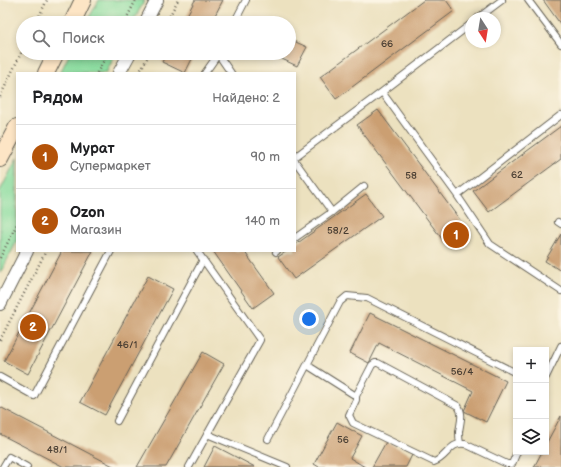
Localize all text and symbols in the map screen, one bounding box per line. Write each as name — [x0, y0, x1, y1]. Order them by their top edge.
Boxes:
north arrow — [465, 12, 501, 48]
search box — [16, 16, 296, 60]
icon: search — [30, 27, 52, 49]
text: Поиск — [62, 29, 105, 48]
house number: 66 — [381, 38, 393, 50]
text: Рядом — [32, 88, 83, 108]
text: Найдено: 2 — [212, 90, 280, 106]
text: Мурат — [70, 139, 115, 158]
text: 1 — [42, 149, 48, 165]
text: 90 m — [251, 149, 280, 165]
text: Супермаркет — [70, 158, 151, 174]
house number: 62 — [511, 169, 523, 181]
house number: 58 — [405, 170, 417, 182]
text: Ozon — [70, 203, 105, 222]
text: 2 — [41, 213, 49, 229]
text: 140 m — [245, 213, 280, 229]
pin: 1 — [443, 220, 469, 250]
text: Магазин — [70, 222, 122, 238]
house number: 58/2 — [327, 225, 349, 237]
your location — [299, 309, 319, 329]
pin: 2 — [20, 312, 46, 342]
house number: 46/1 — [117, 339, 137, 351]
map controls — [513, 347, 549, 455]
button: + — [513, 347, 549, 383]
house number: 56/4 — [451, 366, 473, 378]
button: − — [513, 383, 549, 419]
button: layers — [513, 419, 549, 455]
house number: 56 — [337, 434, 349, 446]
house number: 48/1 — [47, 444, 67, 456]

